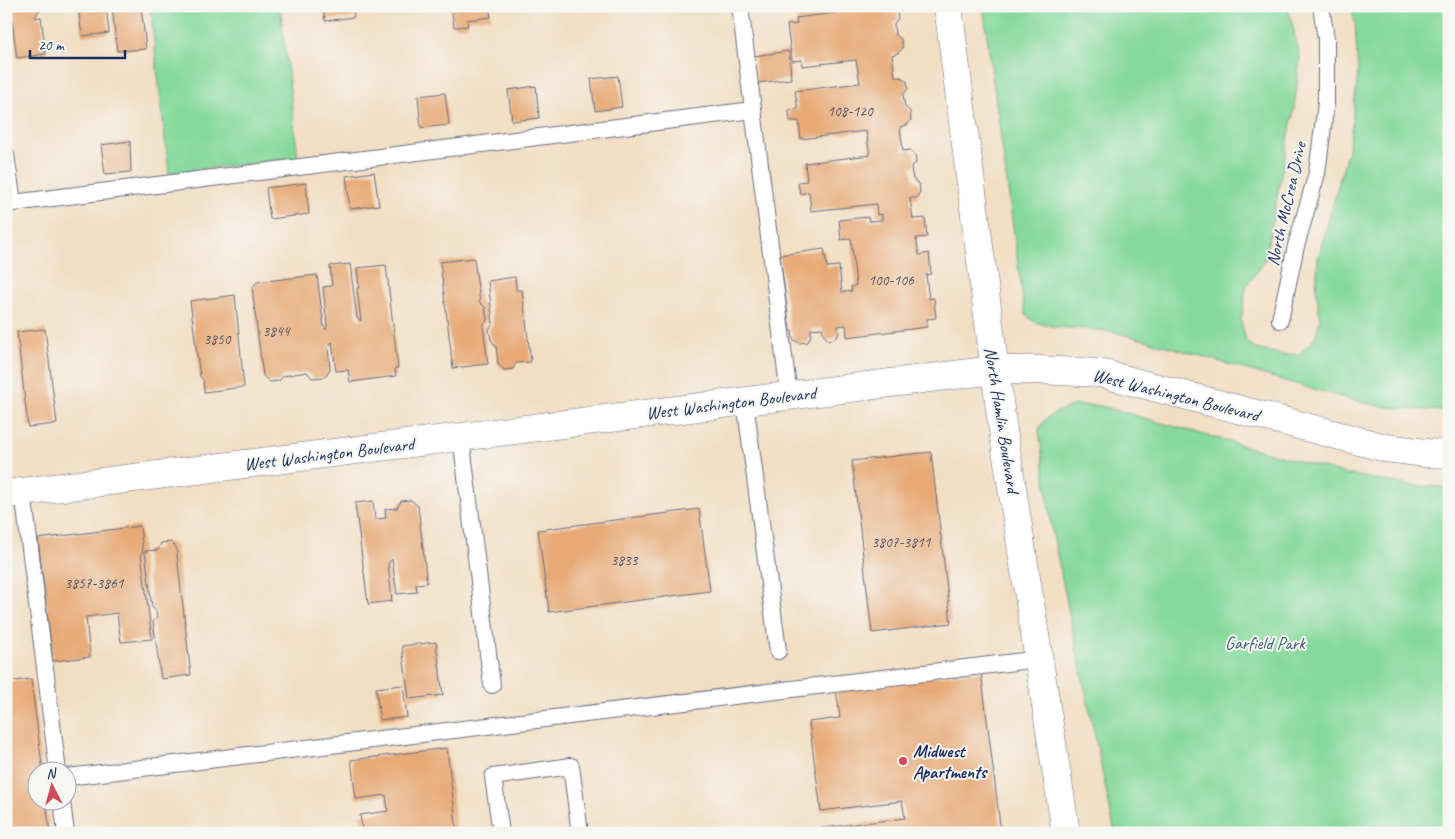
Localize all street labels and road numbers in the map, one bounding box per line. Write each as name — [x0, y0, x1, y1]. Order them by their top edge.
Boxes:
street label: North McCrea Drive — [1261, 139, 1311, 268]
street label: North Hamlin Boulevard — [980, 346, 1025, 497]
street label: West Washington Boulevard — [1091, 364, 1264, 427]
street label: West Washington Boulevard — [645, 381, 820, 424]
street label: West Washington Boulevard — [243, 432, 418, 475]

